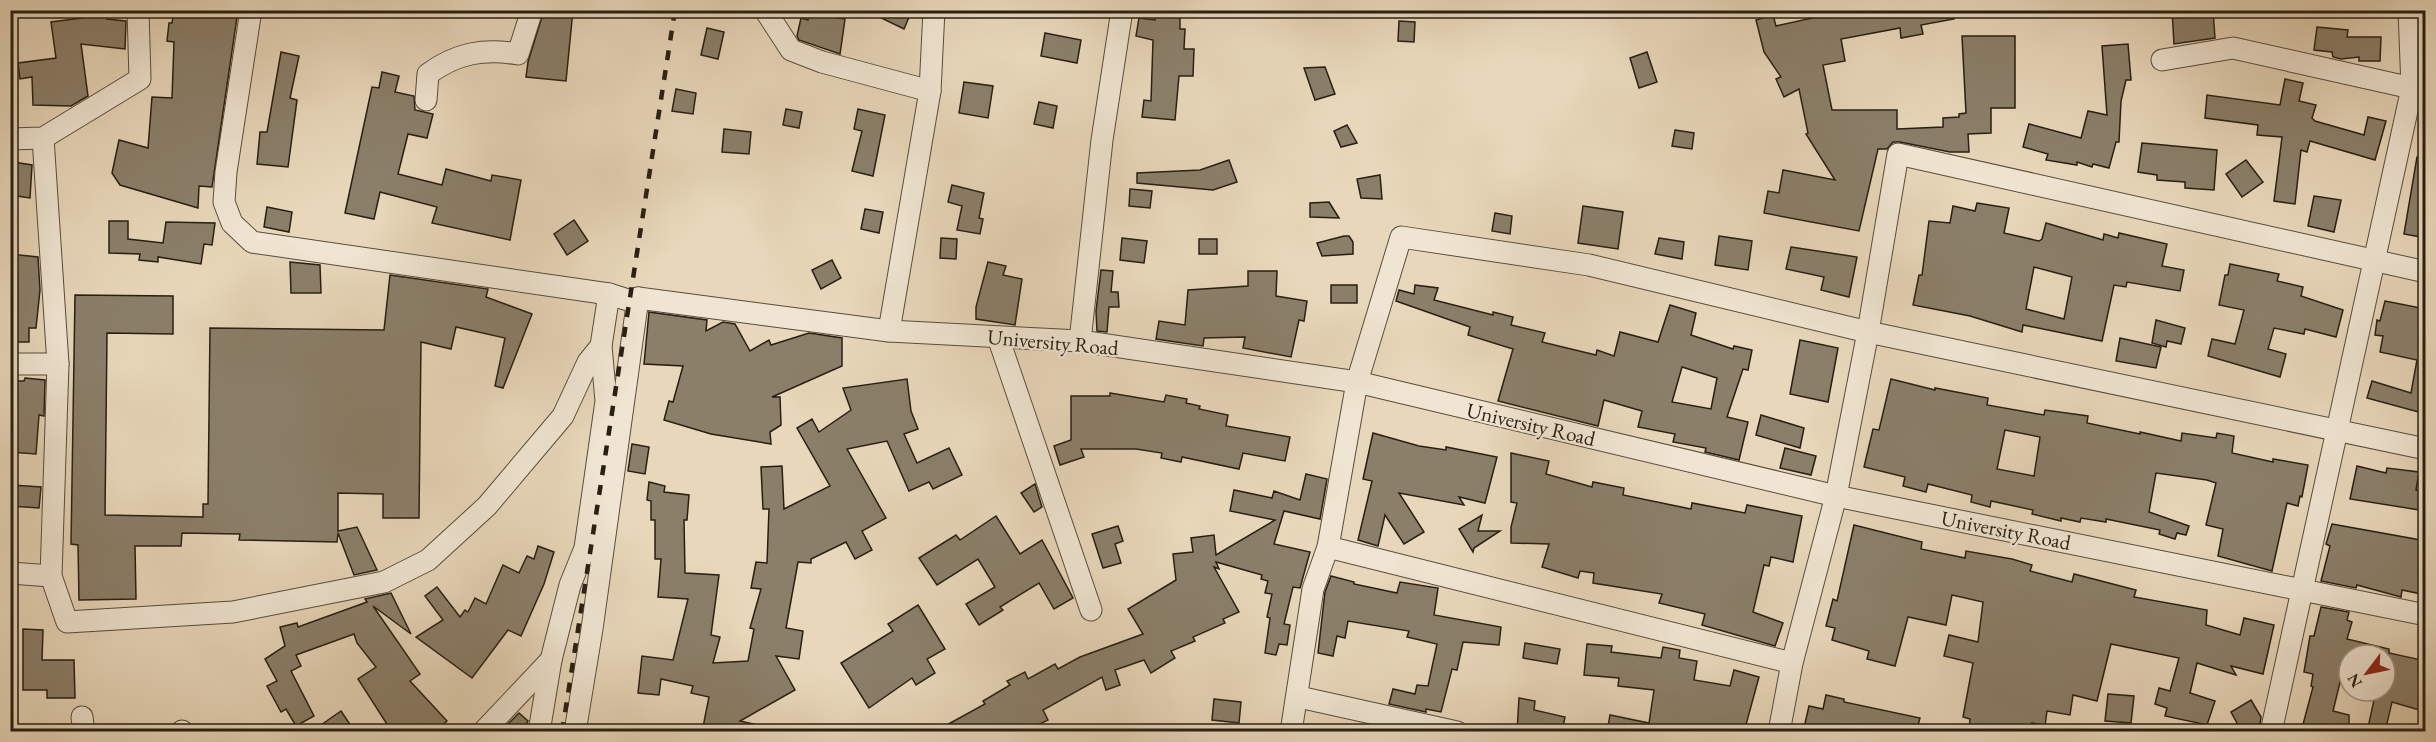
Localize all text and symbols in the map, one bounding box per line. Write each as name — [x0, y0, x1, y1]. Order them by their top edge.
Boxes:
street label: University Road — [986, 323, 1120, 361]
street label: University Road — [1464, 396, 1598, 452]
street label: University Road — [1939, 504, 2073, 556]
north arrow — [2337, 643, 2397, 703]
text: N — [2342, 670, 2367, 692]

